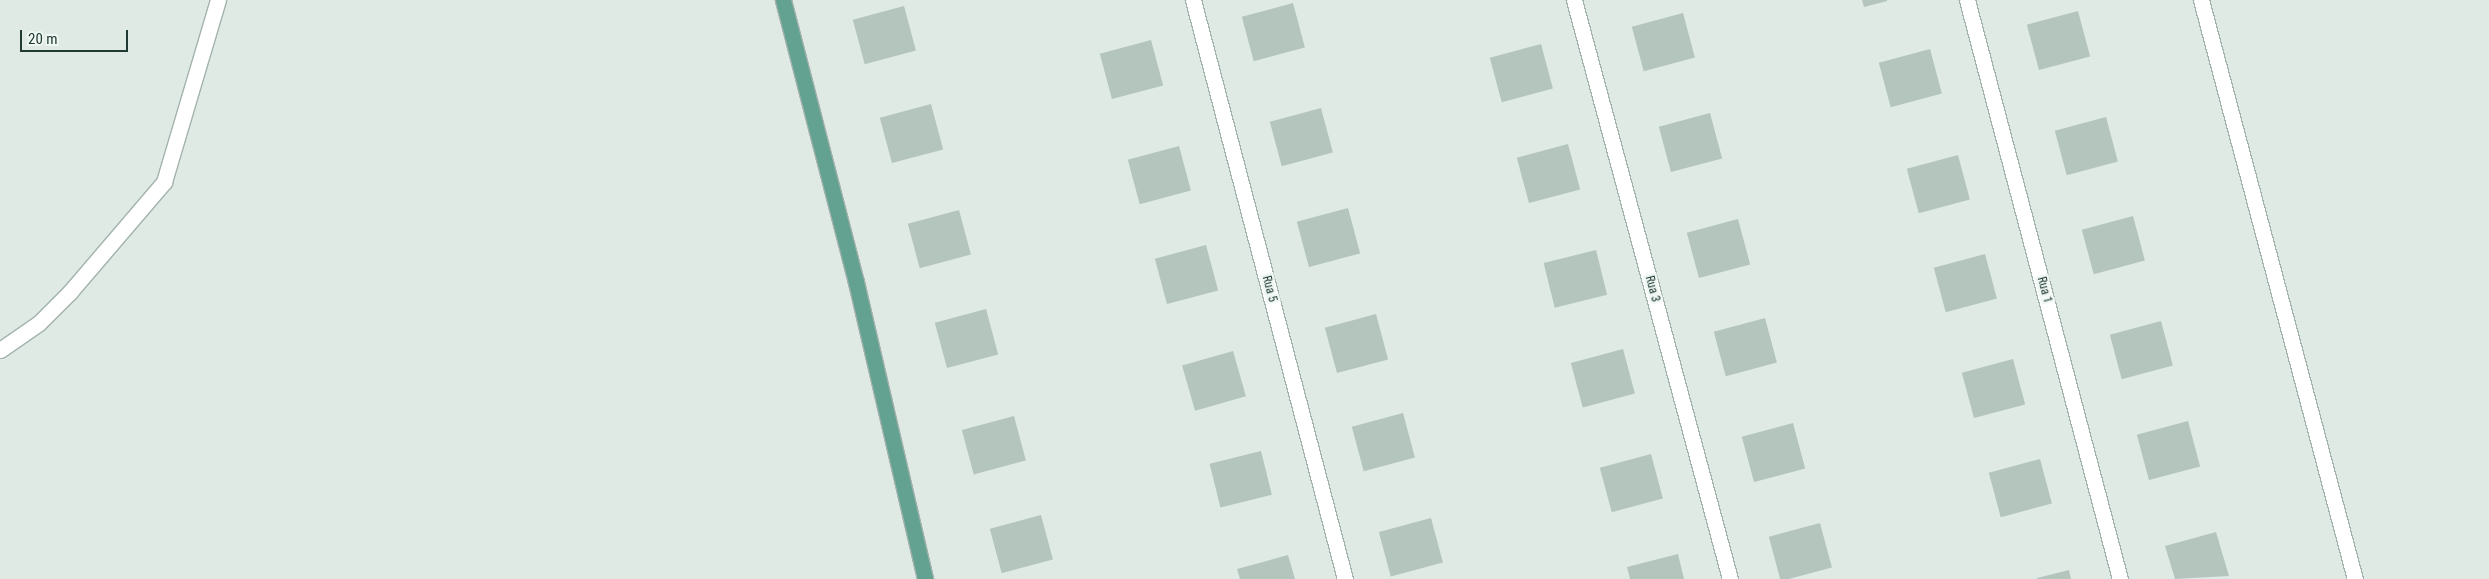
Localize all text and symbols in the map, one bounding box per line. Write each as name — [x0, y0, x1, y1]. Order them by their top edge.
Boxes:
scale bar — [22, 20, 130, 52]
text: 20 m — [28, 30, 58, 48]
street label: Rua 5 — [1259, 274, 1279, 304]
street label: Rua 3 — [1642, 274, 1662, 304]
street label: Rua 1 — [2034, 275, 2054, 305]

